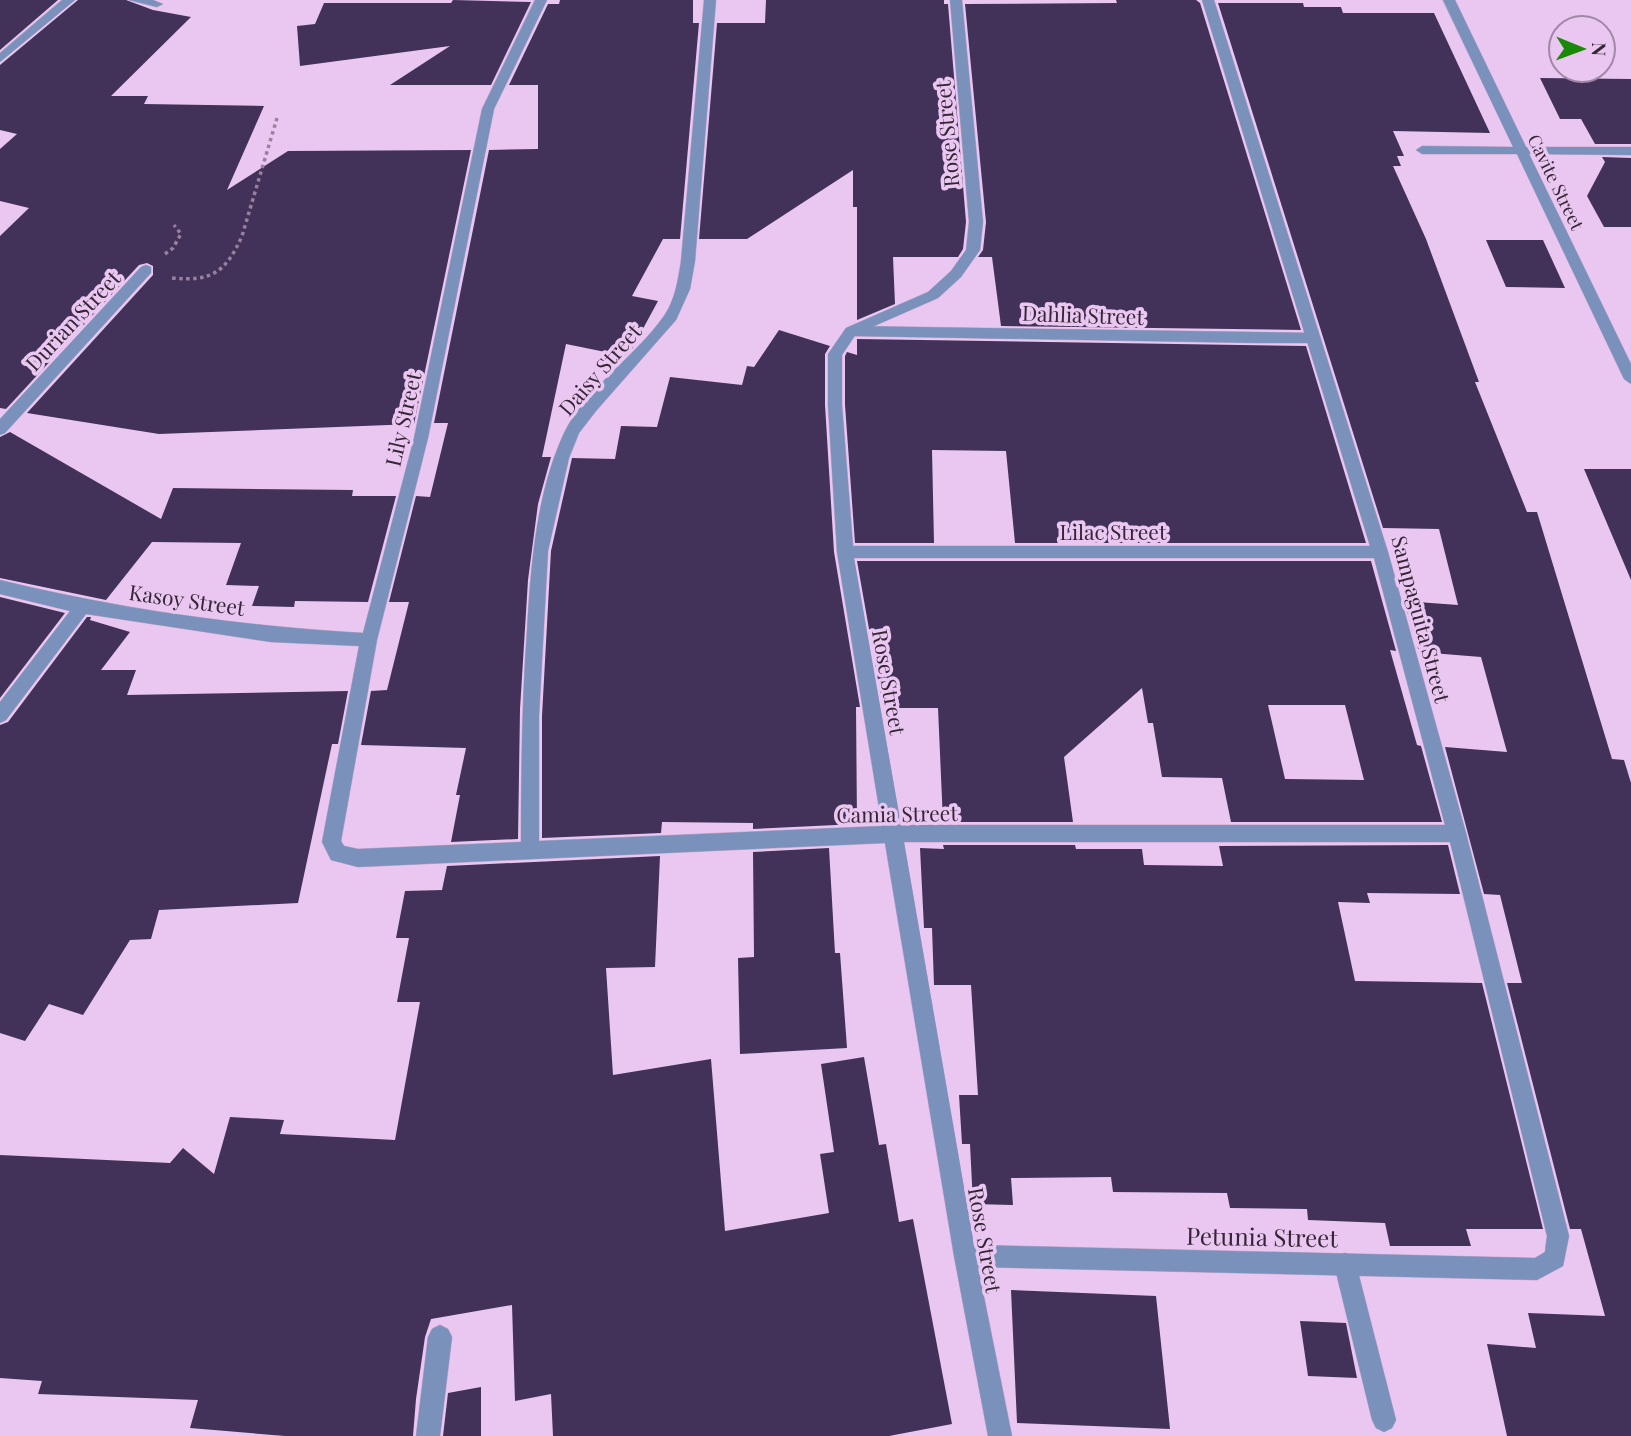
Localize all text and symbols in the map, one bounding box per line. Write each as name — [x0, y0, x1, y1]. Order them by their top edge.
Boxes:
north arrow — [1547, 14, 1617, 84]
text: N — [1587, 42, 1613, 57]
street label: Rose Street — [927, 79, 965, 188]
street label: Cavite Street — [1522, 130, 1590, 234]
street label: Durian Street — [18, 263, 126, 376]
street label: Dahlia Street — [1022, 298, 1145, 330]
street label: Daisy Street — [551, 317, 647, 421]
street label: Lily Street — [378, 368, 427, 469]
street label: Lilac Street — [1060, 517, 1167, 545]
street label: Sampaguita Street — [1386, 532, 1458, 706]
street label: Kasoy Street — [127, 577, 247, 621]
street label: Rose Street — [867, 627, 913, 738]
street label: Camia Street — [836, 798, 959, 828]
street label: Rose Street — [963, 1185, 1009, 1296]
street label: Petunia Street — [1186, 1219, 1339, 1253]

